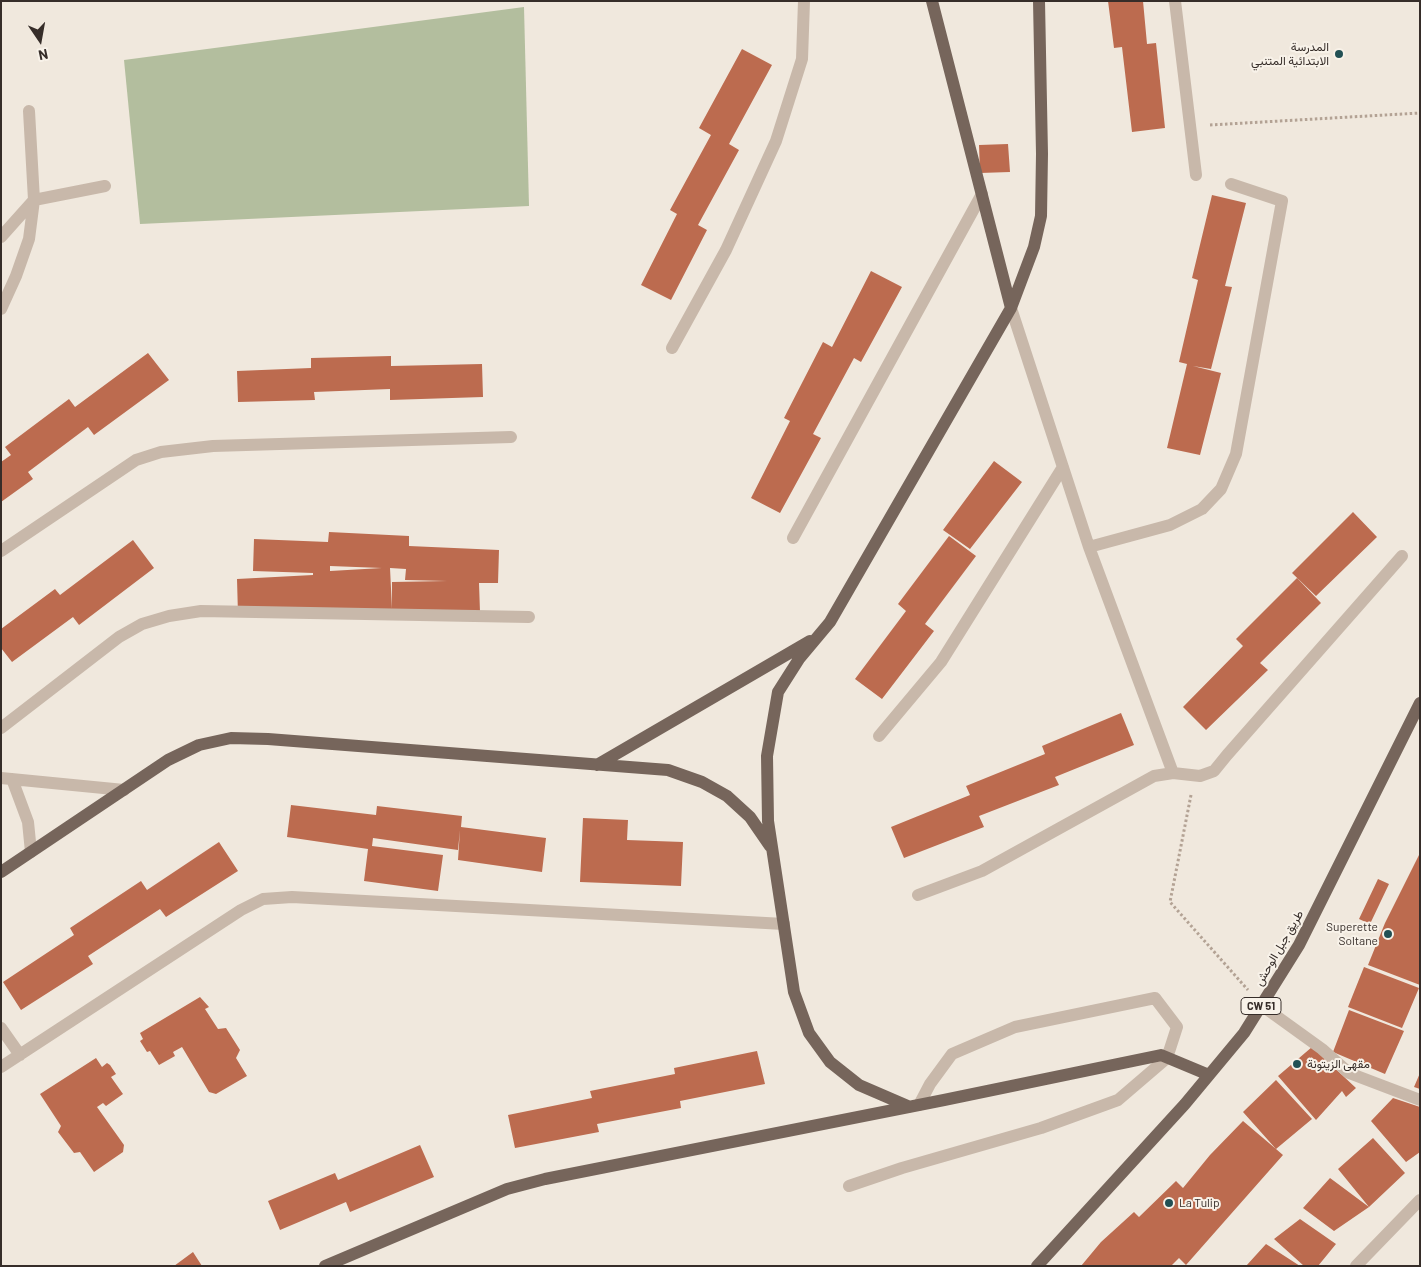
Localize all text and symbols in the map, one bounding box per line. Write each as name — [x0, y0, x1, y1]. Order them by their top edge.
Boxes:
north arrow — [15, 15, 65, 65]
place label: المدرسة الابتدائية المتنبي — [1251, 40, 1329, 68]
text: N — [37, 46, 50, 64]
marker: المدرسة الابتدائية المتنبي — [1333, 48, 1345, 60]
street label: طريق جبل الوحش — [1252, 908, 1306, 988]
place label: Superette Soltane — [1326, 920, 1378, 948]
marker: Superette Soltane — [1382, 928, 1394, 940]
road number: CW 51 — [1241, 998, 1281, 1014]
place label: مقهى الزيتونة — [1307, 1057, 1370, 1071]
marker: مقهى الزيتونة — [1291, 1058, 1303, 1070]
place label: La Tulip — [1179, 1196, 1220, 1210]
marker: La Tulip — [1163, 1197, 1175, 1209]

